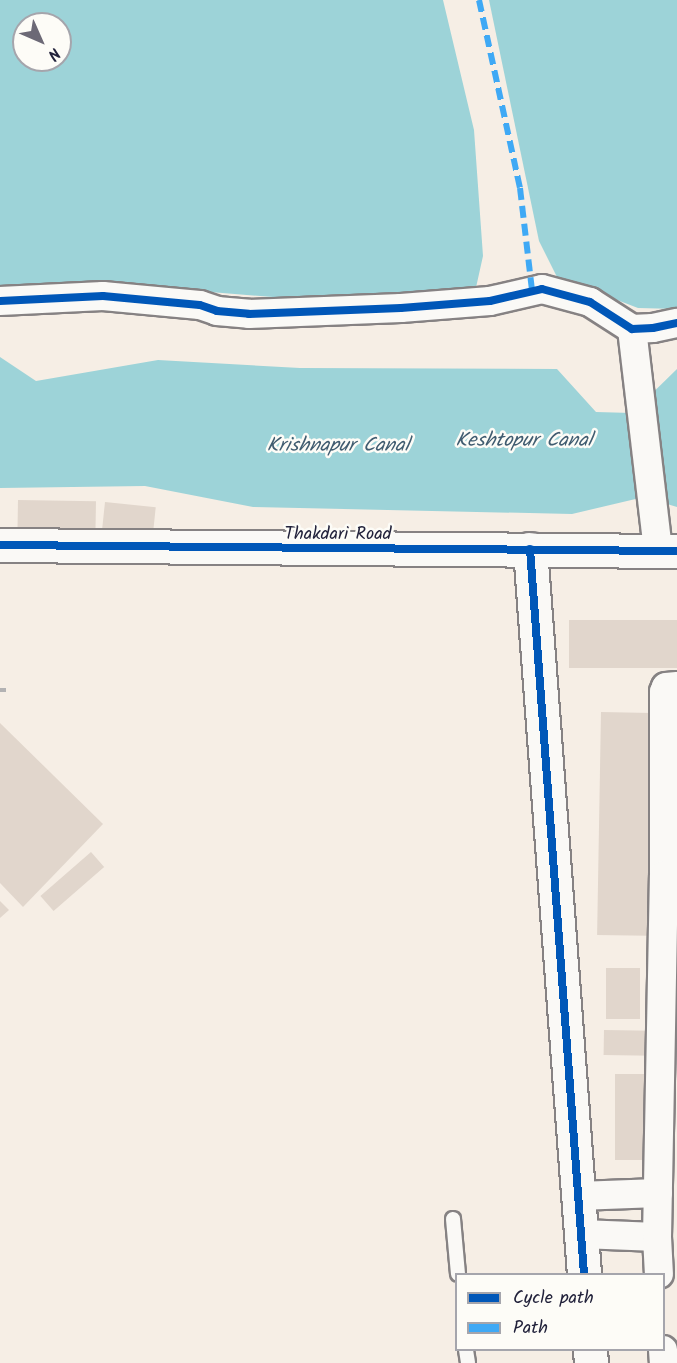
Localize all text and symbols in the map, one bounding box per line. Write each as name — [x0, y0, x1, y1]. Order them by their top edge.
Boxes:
north arrow — [12, 12, 72, 72]
text: N — [41, 41, 66, 66]
water label: Keshtopur Canal — [456, 429, 592, 453]
water label: Krishnapur Canal — [267, 434, 409, 458]
street label: Thakdari Road — [284, 524, 392, 546]
legend — [455, 1273, 665, 1351]
text: Cycle path — [513, 1284, 594, 1313]
text: Path — [513, 1314, 548, 1343]

